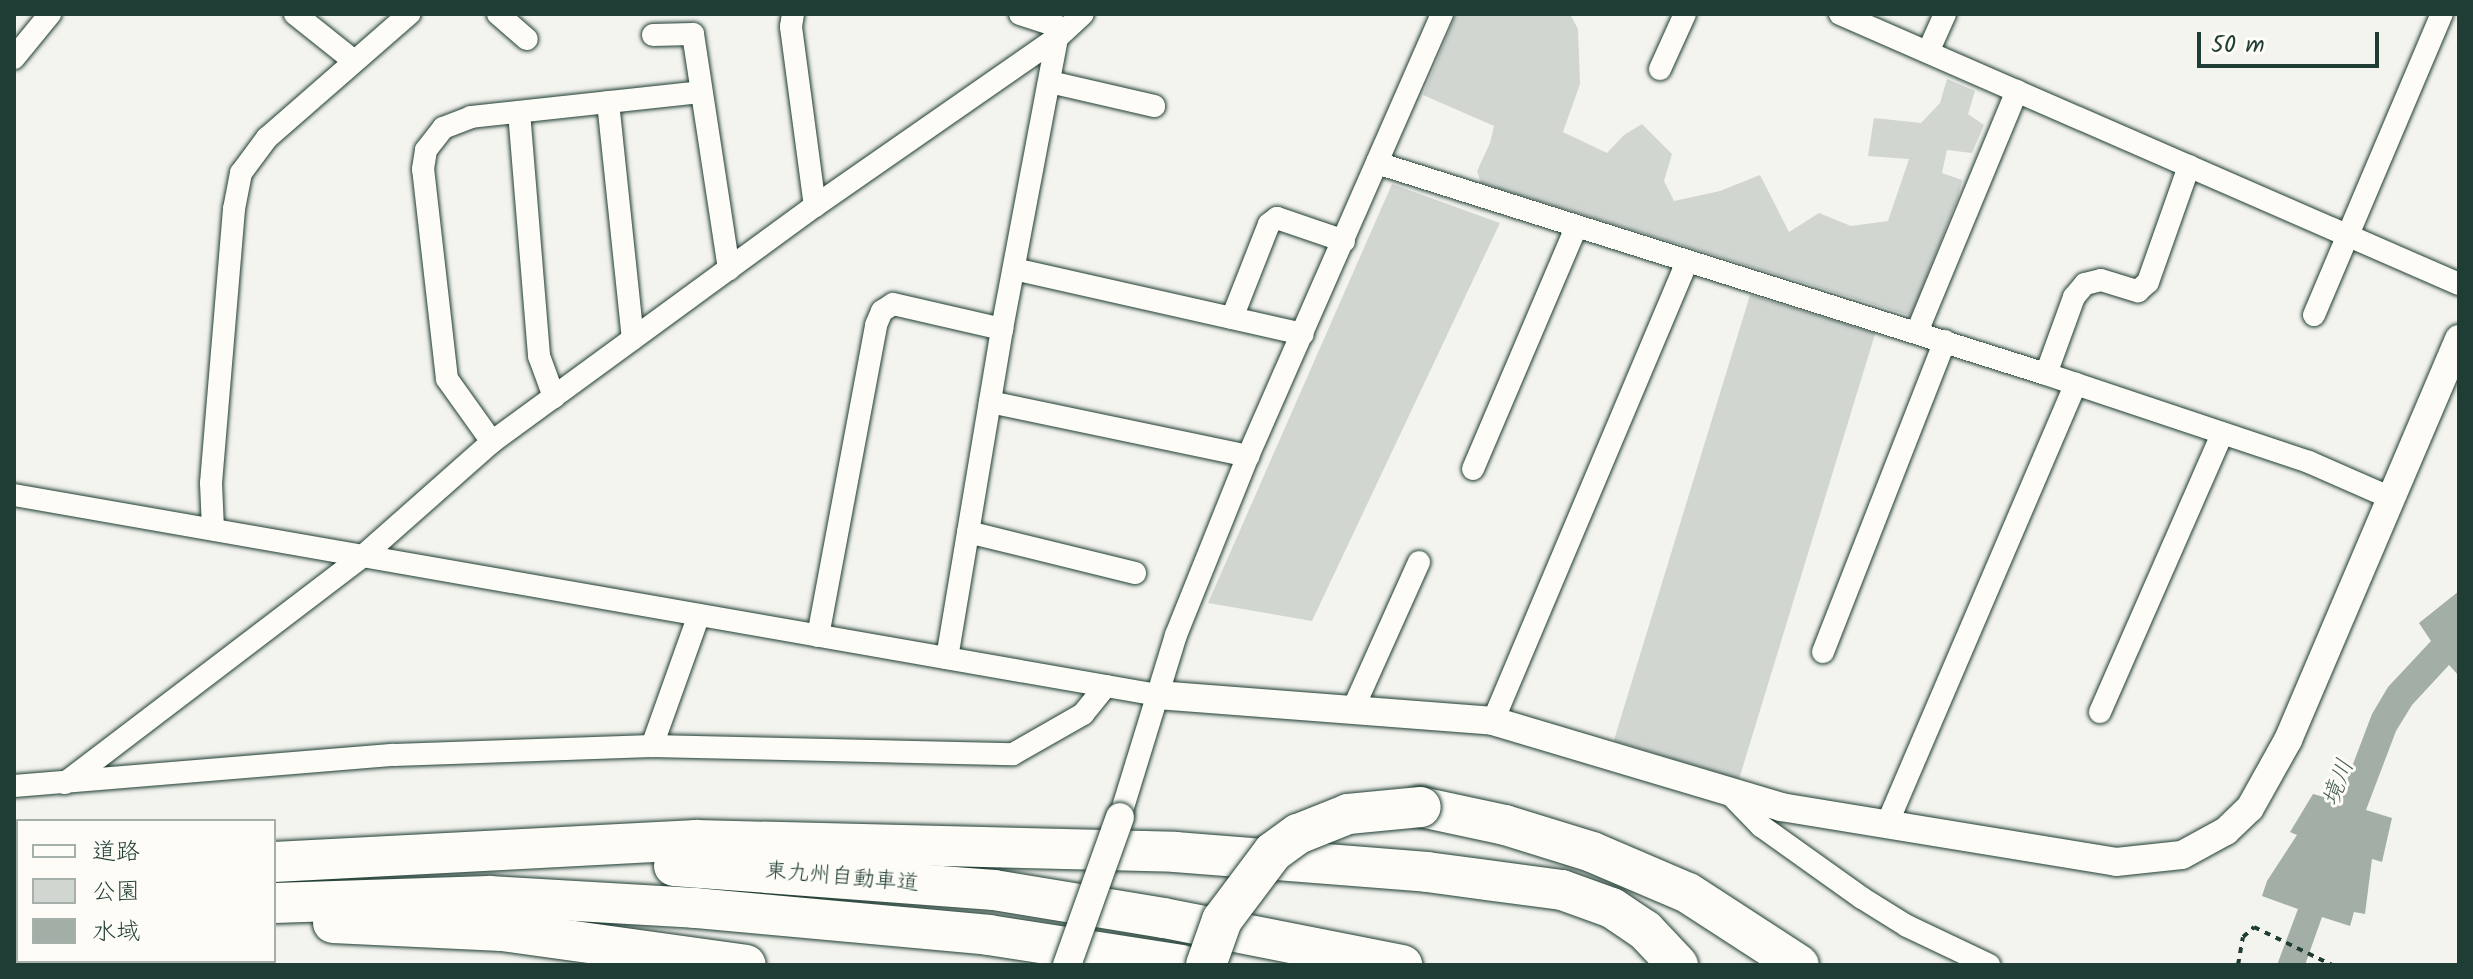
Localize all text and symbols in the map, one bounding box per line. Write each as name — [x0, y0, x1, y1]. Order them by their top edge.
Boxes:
scale bar — [2201, 16, 2383, 66]
text: 50 m — [2211, 26, 2265, 65]
water label: 境川 — [2317, 755, 2361, 811]
legend — [16, 819, 276, 963]
text: 道路 — [92, 833, 140, 872]
street label: 東九州自動車道 — [764, 858, 920, 898]
text: 公園 — [92, 873, 140, 912]
text: 水域 — [92, 913, 140, 952]

